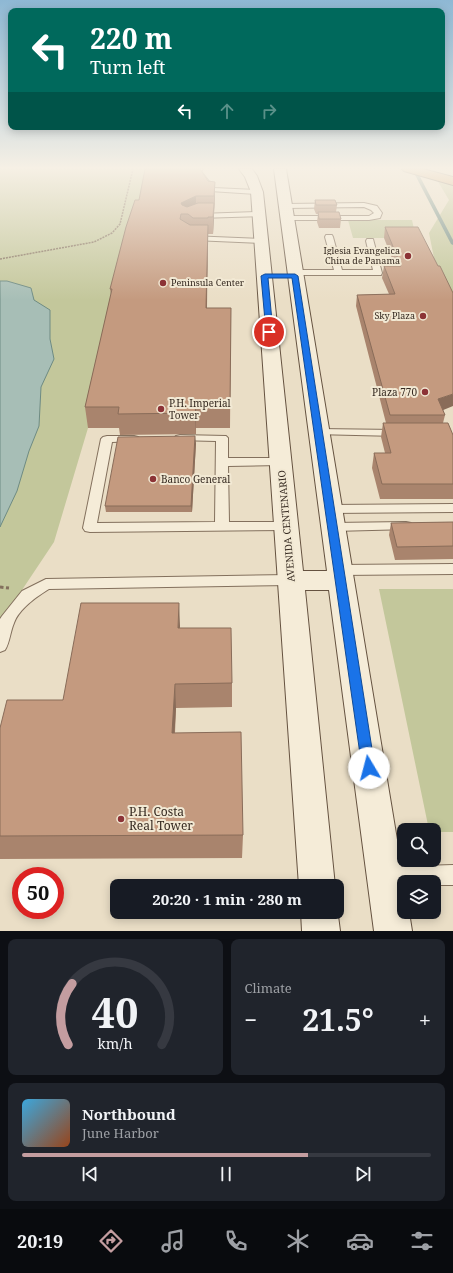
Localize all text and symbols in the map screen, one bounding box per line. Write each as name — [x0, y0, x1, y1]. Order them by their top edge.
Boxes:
text: 220 m — [90, 19, 172, 57]
icon: left — [24, 24, 76, 76]
text: Turn left — [90, 55, 165, 79]
icon: left — [174, 100, 196, 122]
icon: ahead — [216, 100, 238, 122]
icon: right — [258, 100, 280, 122]
place label: Iglesia Evangelica China de Panama — [323, 244, 400, 267]
marker: Iglesia Evangelica China de Panama — [403, 251, 413, 261]
place label: Peninsula Center — [171, 276, 245, 289]
marker: Peninsula Center — [158, 278, 168, 288]
place label: Sky Plaza — [374, 309, 415, 322]
marker: Sky Plaza — [418, 311, 428, 321]
pin — [252, 315, 286, 349]
icon: arrive — [258, 321, 280, 343]
place label: Plaza 770 — [372, 385, 417, 399]
marker: Plaza 770 — [420, 387, 430, 397]
place label: P.H. Imperial Tower — [169, 396, 231, 422]
marker: P.H. Imperial Tower — [156, 404, 166, 414]
street label: AVENIDA CENTENARIO — [274, 470, 298, 582]
place label: Banco General — [161, 472, 230, 486]
marker: Banco General — [148, 474, 158, 484]
position arrow — [348, 747, 390, 789]
place label: P.H. Costa Real Tower — [129, 803, 193, 834]
marker: P.H. Costa Real Tower — [116, 814, 126, 824]
map controls — [397, 823, 441, 919]
button: search — [397, 823, 441, 867]
speed limit sign: 50 — [12, 867, 64, 919]
button: layers — [397, 875, 441, 919]
text: 20:20 · 1 min · 280 m — [152, 889, 302, 909]
text: Climate — [245, 979, 292, 997]
text: 40 — [92, 984, 139, 1040]
text: 21.5° — [302, 999, 374, 1040]
text: − — [245, 1004, 257, 1034]
text: + — [419, 1004, 431, 1034]
text: km/h — [98, 1034, 133, 1053]
text: Northbound — [82, 1104, 176, 1124]
text: June Harbor — [82, 1124, 159, 1142]
icon: previous — [79, 1163, 101, 1185]
icon: pause — [215, 1163, 237, 1185]
icon: next — [352, 1163, 374, 1185]
icon: directions — [97, 1227, 125, 1255]
icon: music — [159, 1227, 187, 1255]
icon: phone — [222, 1227, 250, 1255]
icon: climate — [284, 1227, 312, 1255]
icon: car — [346, 1227, 374, 1255]
icon: filters — [408, 1227, 436, 1255]
text: 20:19 — [17, 1229, 63, 1253]

